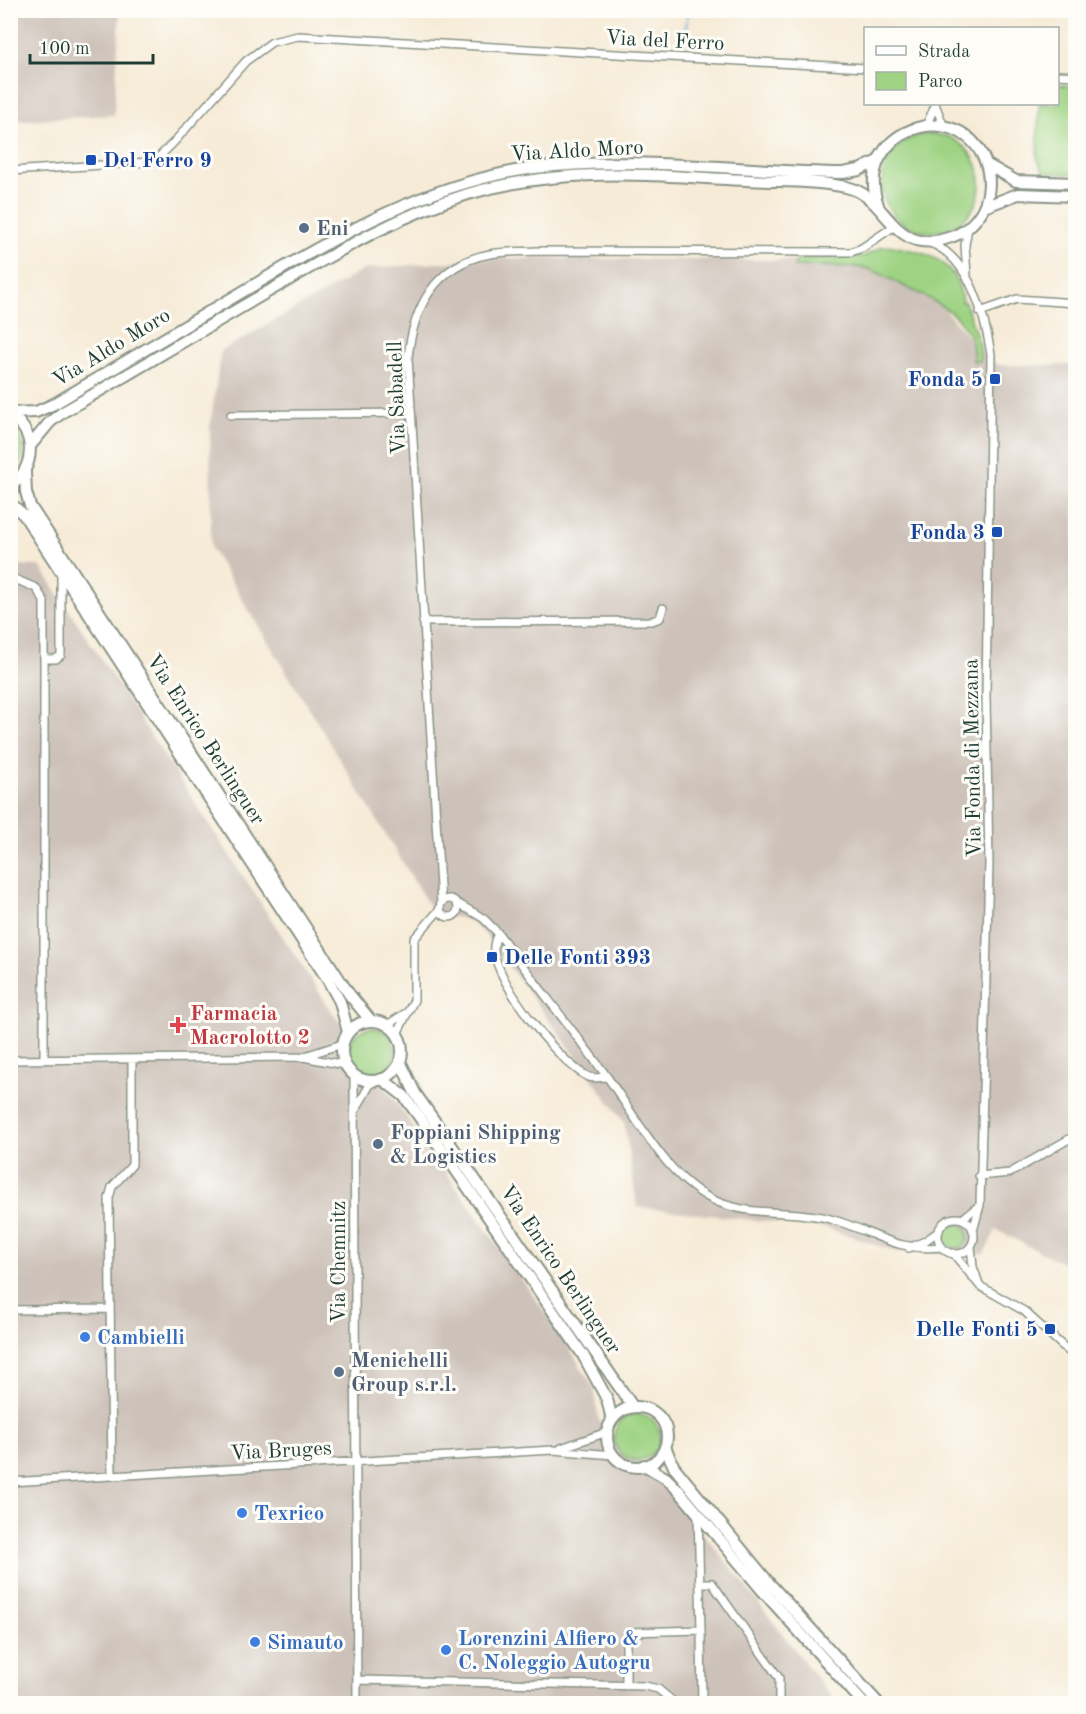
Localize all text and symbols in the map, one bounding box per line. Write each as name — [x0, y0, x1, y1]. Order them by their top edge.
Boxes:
scale bar — [30, 27, 153, 65]
legend — [864, 27, 1059, 105]
street label: Via del Ferro — [605, 28, 725, 55]
text: 100 m — [39, 40, 90, 58]
text: Strada — [918, 43, 970, 61]
text: Parco — [918, 73, 963, 91]
street label: Via Aldo Moro — [510, 138, 644, 165]
place label: Del Ferro 9 — [103, 151, 212, 172]
marker: Del Ferro 9 — [84, 153, 98, 167]
place label: Eni — [316, 219, 348, 240]
marker: Eni — [297, 221, 311, 235]
street label: Via Aldo Moro — [49, 305, 174, 392]
street label: Via Sabadell — [385, 340, 410, 455]
place label: Fonda 5 — [908, 370, 983, 391]
marker: Fonda 5 — [988, 372, 1002, 386]
place label: Fonda 3 — [910, 523, 985, 544]
marker: Fonda 3 — [990, 525, 1004, 539]
street label: Via Enrico Berlinguer — [142, 651, 268, 829]
street label: Via Fonda di Mezzana — [961, 658, 986, 858]
place label: Delle Fonti 393 — [504, 948, 651, 969]
marker: Delle Fonti 393 — [485, 950, 499, 964]
place label: Farmacia Macrolotto 2 — [190, 1004, 310, 1049]
marker: Farmacia Macrolotto 2 — [171, 1018, 185, 1032]
place label: Foppiani Shipping & Logistics — [390, 1123, 561, 1168]
marker: Foppiani Shipping & Logistics — [371, 1137, 385, 1151]
street label: Via Enrico Berlinguer — [495, 1181, 624, 1359]
street label: Via Chemnitz — [329, 1201, 350, 1323]
place label: Delle Fonti 5 — [916, 1320, 1038, 1341]
marker: Delle Fonti 5 — [1043, 1322, 1057, 1336]
place label: Cambielli — [97, 1328, 185, 1349]
marker: Cambielli — [78, 1330, 92, 1344]
place label: Menichelli Group s.r.l. — [351, 1351, 457, 1396]
marker: Menichelli Group s.r.l. — [332, 1365, 346, 1379]
street label: Via Bruges — [230, 1438, 332, 1465]
place label: Texrico — [254, 1504, 324, 1525]
marker: Texrico — [235, 1506, 249, 1520]
place label: Lorenzini Alfiero & C. Noleggio Autogru — [458, 1629, 651, 1674]
place label: Simauto — [267, 1633, 343, 1654]
marker: Simauto — [248, 1635, 262, 1649]
marker: Lorenzini Alfiero & C. Noleggio Autogru — [439, 1643, 453, 1657]

